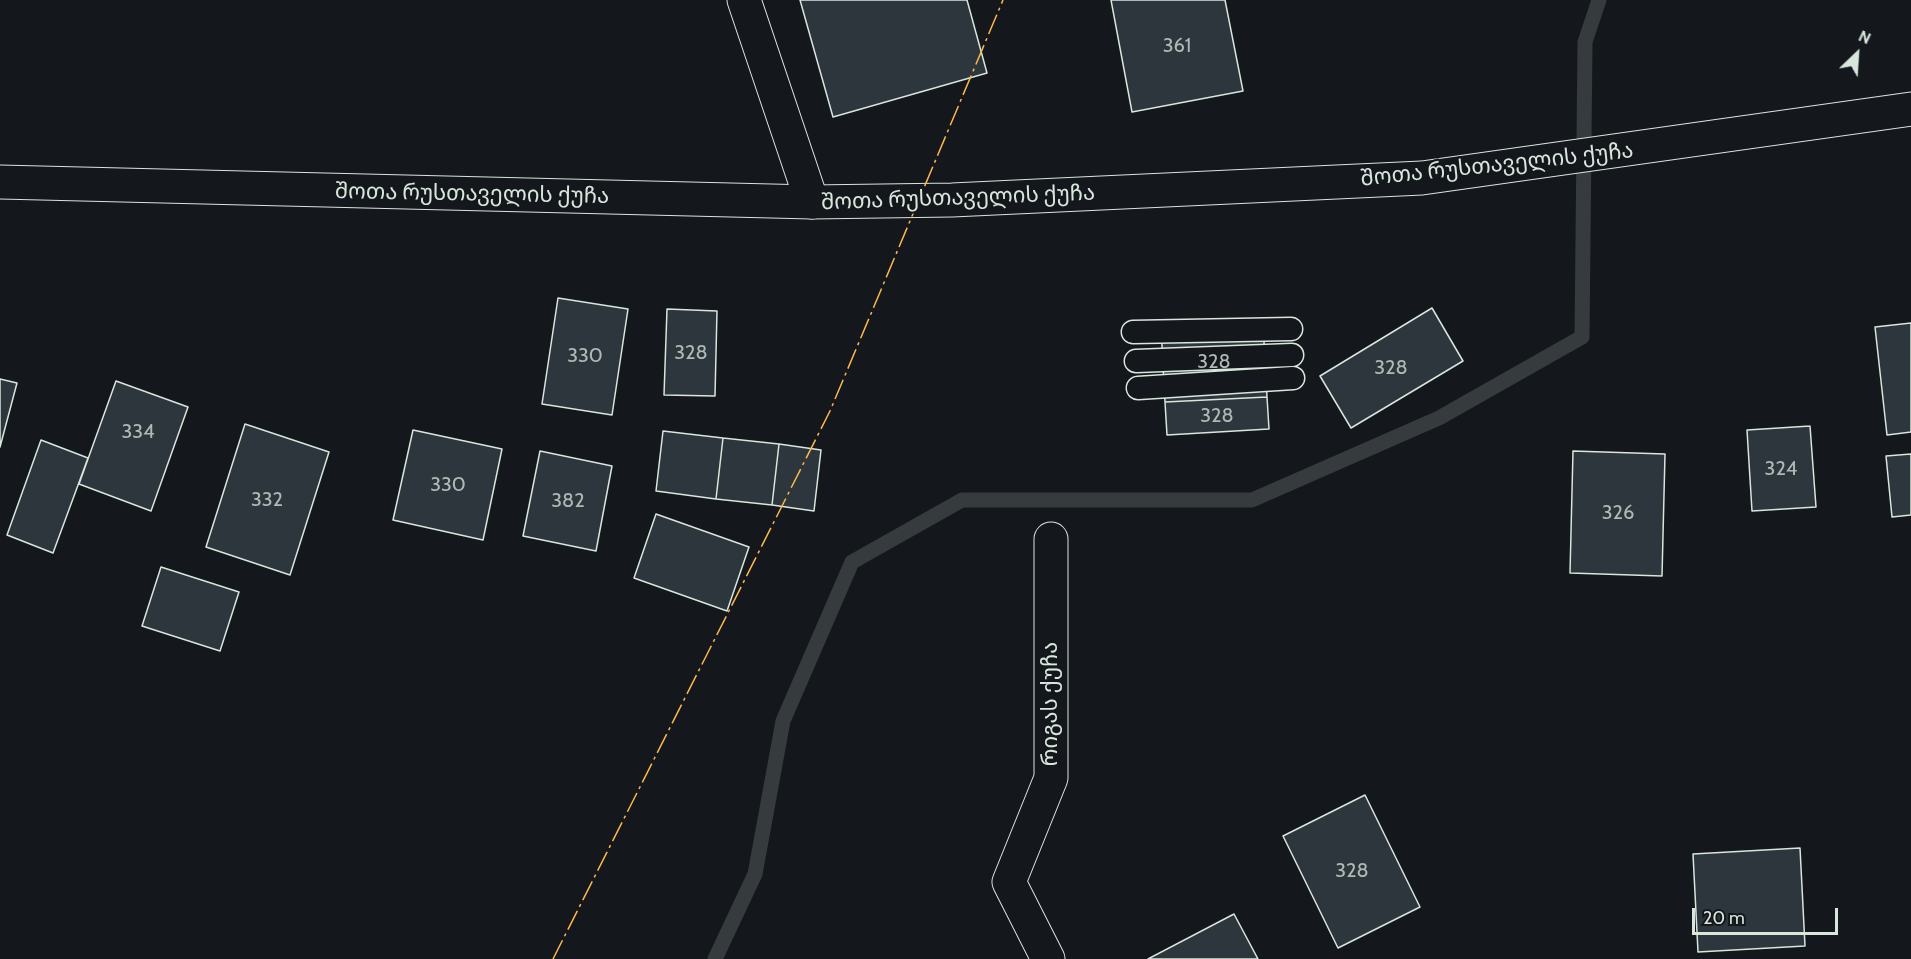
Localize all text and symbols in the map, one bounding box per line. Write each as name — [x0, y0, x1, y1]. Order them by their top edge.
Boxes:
north arrow — [1827, 24, 1887, 84]
text: N — [1856, 26, 1874, 48]
house number: 361 — [1163, 34, 1191, 58]
street label: შოთა რუსთაველის ქუჩა — [1359, 138, 1635, 192]
street label: შოთა რუსთაველის ქუჩა — [335, 178, 609, 210]
street label: შოთა რუსთაველის ქუჩა — [821, 180, 1095, 216]
house number: 328 — [674, 341, 708, 365]
house number: 330 — [567, 344, 603, 368]
house number: 328 — [1197, 350, 1231, 374]
house number: 328 — [1374, 356, 1408, 380]
house number: 328 — [1200, 404, 1234, 428]
house number: 334 — [121, 420, 155, 444]
house number: 324 — [1765, 457, 1797, 481]
house number: 330 — [430, 473, 466, 497]
house number: 332 — [251, 488, 283, 512]
house number: 382 — [551, 489, 585, 513]
house number: 326 — [1602, 501, 1634, 525]
street label: რიგას ქუჩა — [1038, 642, 1064, 766]
house number: 328 — [1335, 859, 1369, 883]
scale bar — [1695, 896, 1840, 934]
text: 20 m — [1703, 907, 1745, 929]

